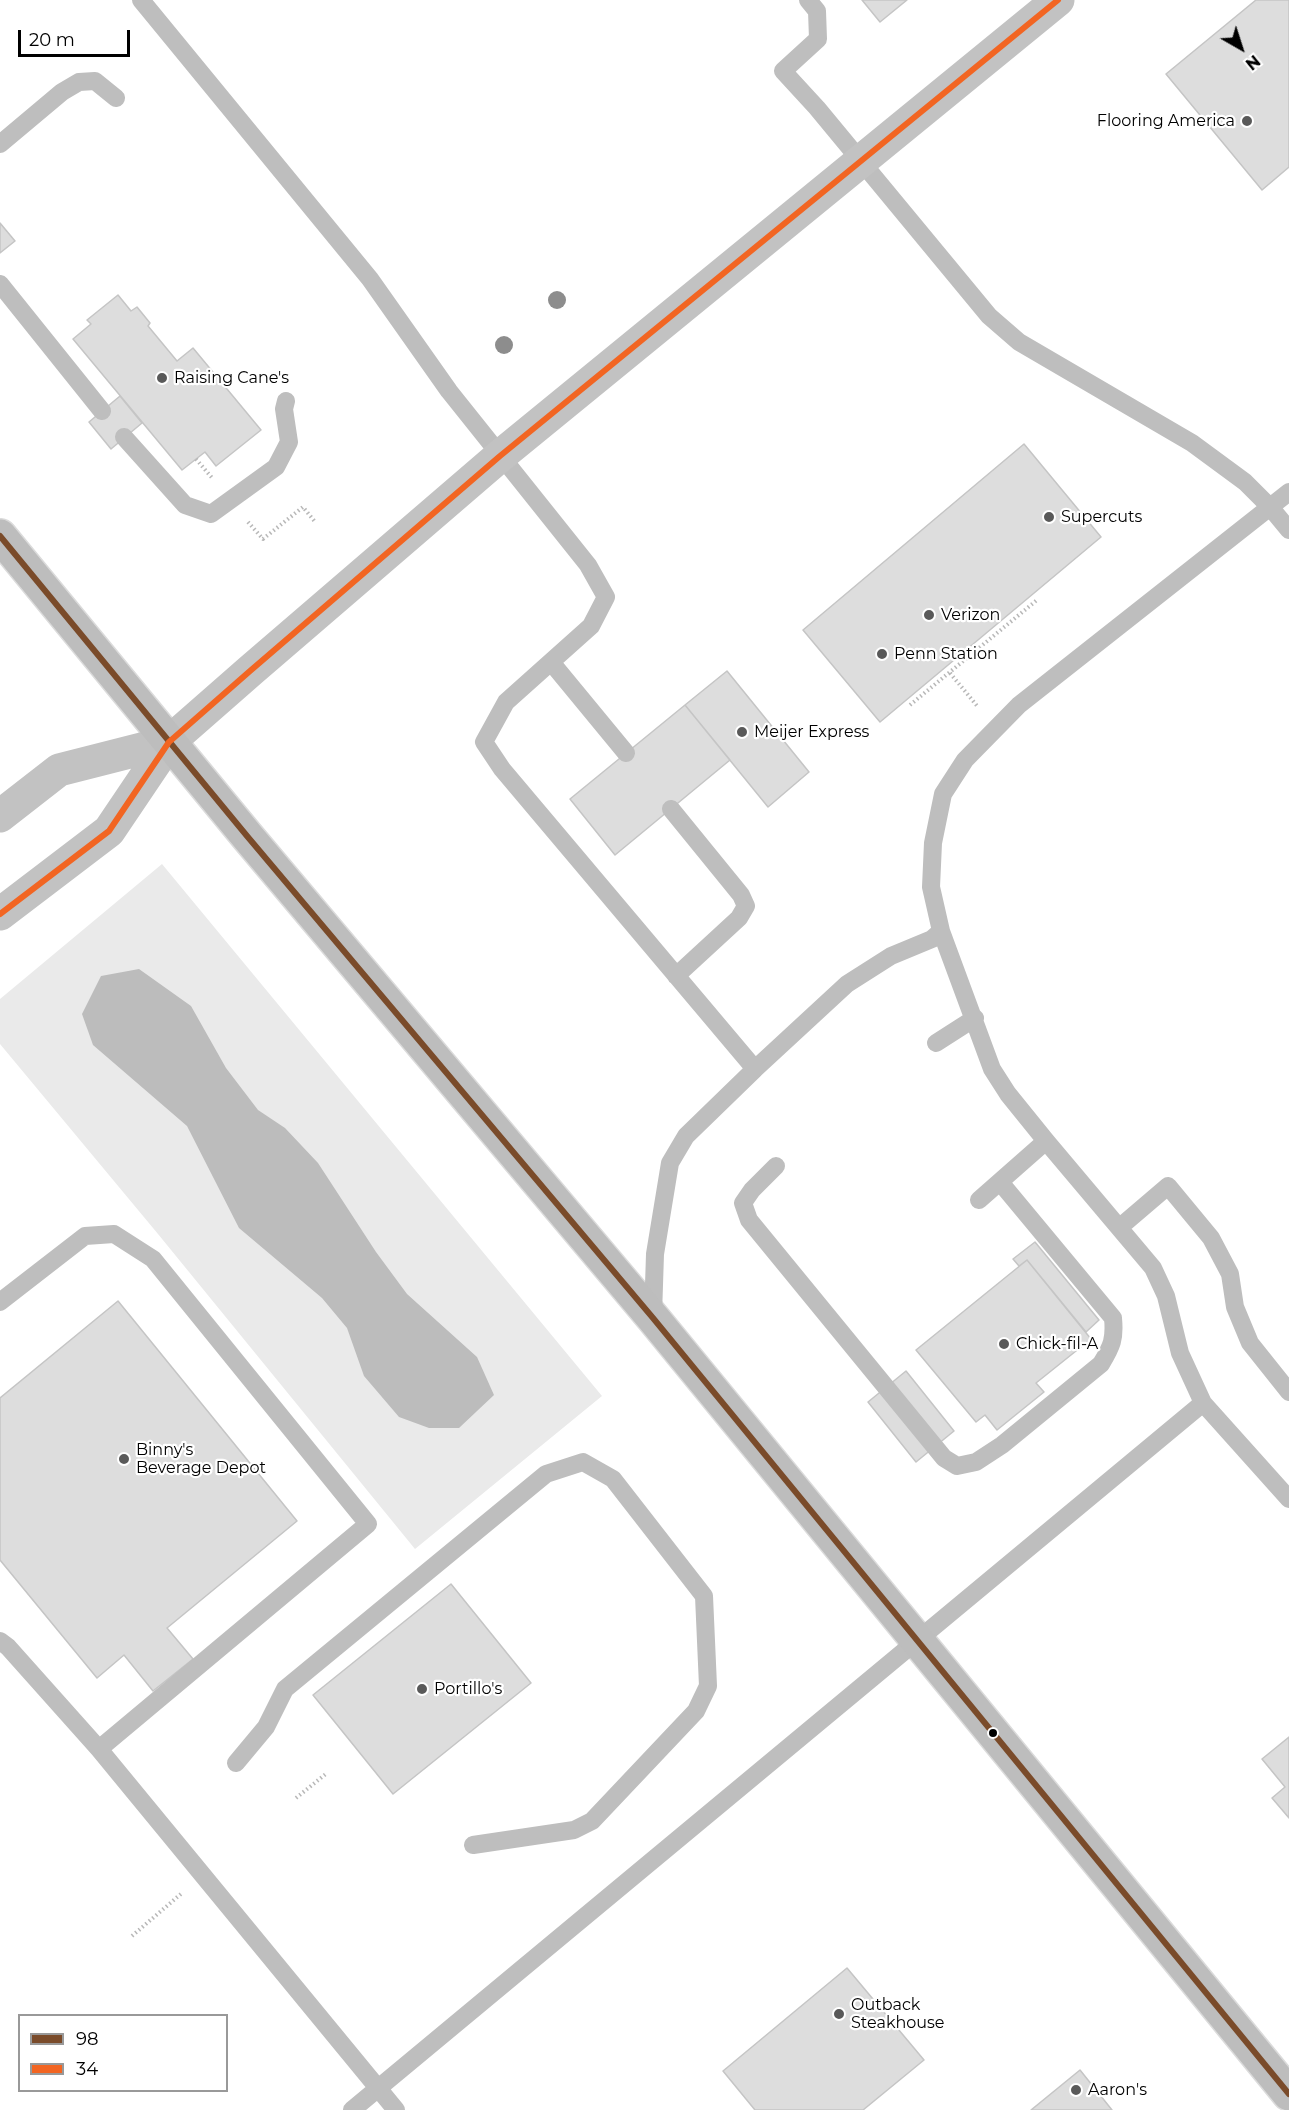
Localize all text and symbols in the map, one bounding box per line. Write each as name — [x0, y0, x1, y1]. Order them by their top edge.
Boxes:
scale bar — [21, 18, 134, 56]
north arrow — [1211, 18, 1271, 78]
text: 20 m — [29, 29, 75, 51]
text: N — [1242, 51, 1264, 74]
place label: Flooring America — [1097, 111, 1235, 131]
marker: Flooring America — [1240, 114, 1254, 128]
place label: Raising Cane's — [174, 368, 289, 388]
marker: Raising Cane's — [155, 371, 169, 385]
place label: Supercuts — [1061, 507, 1142, 527]
marker: Supercuts — [1042, 510, 1056, 524]
place label: Verizon — [941, 605, 1000, 625]
marker: Verizon — [922, 608, 936, 622]
place label: Penn Station — [894, 644, 998, 664]
marker: Penn Station — [875, 647, 889, 661]
place label: Meijer Express — [754, 722, 869, 742]
marker: Meijer Express — [735, 725, 749, 739]
place label: Chick-fil-A — [1016, 1334, 1098, 1354]
marker: Chick-fil-A — [997, 1337, 1011, 1351]
place label: Binny's Beverage Depot — [136, 1440, 266, 1478]
marker: Binny's Beverage Depot — [117, 1452, 131, 1466]
place label: Portillo's — [434, 1679, 502, 1699]
marker: Portillo's — [415, 1682, 429, 1696]
unlabelled marker — [987, 1727, 999, 1739]
place label: Outback Steakhouse — [851, 1995, 945, 2033]
marker: Outback Steakhouse — [832, 2007, 846, 2021]
legend — [18, 2014, 228, 2092]
text: 98 — [76, 2028, 98, 2050]
text: 34 — [76, 2058, 98, 2080]
place label: Aaron's — [1088, 2080, 1147, 2100]
marker: Aaron's — [1069, 2083, 1083, 2097]

